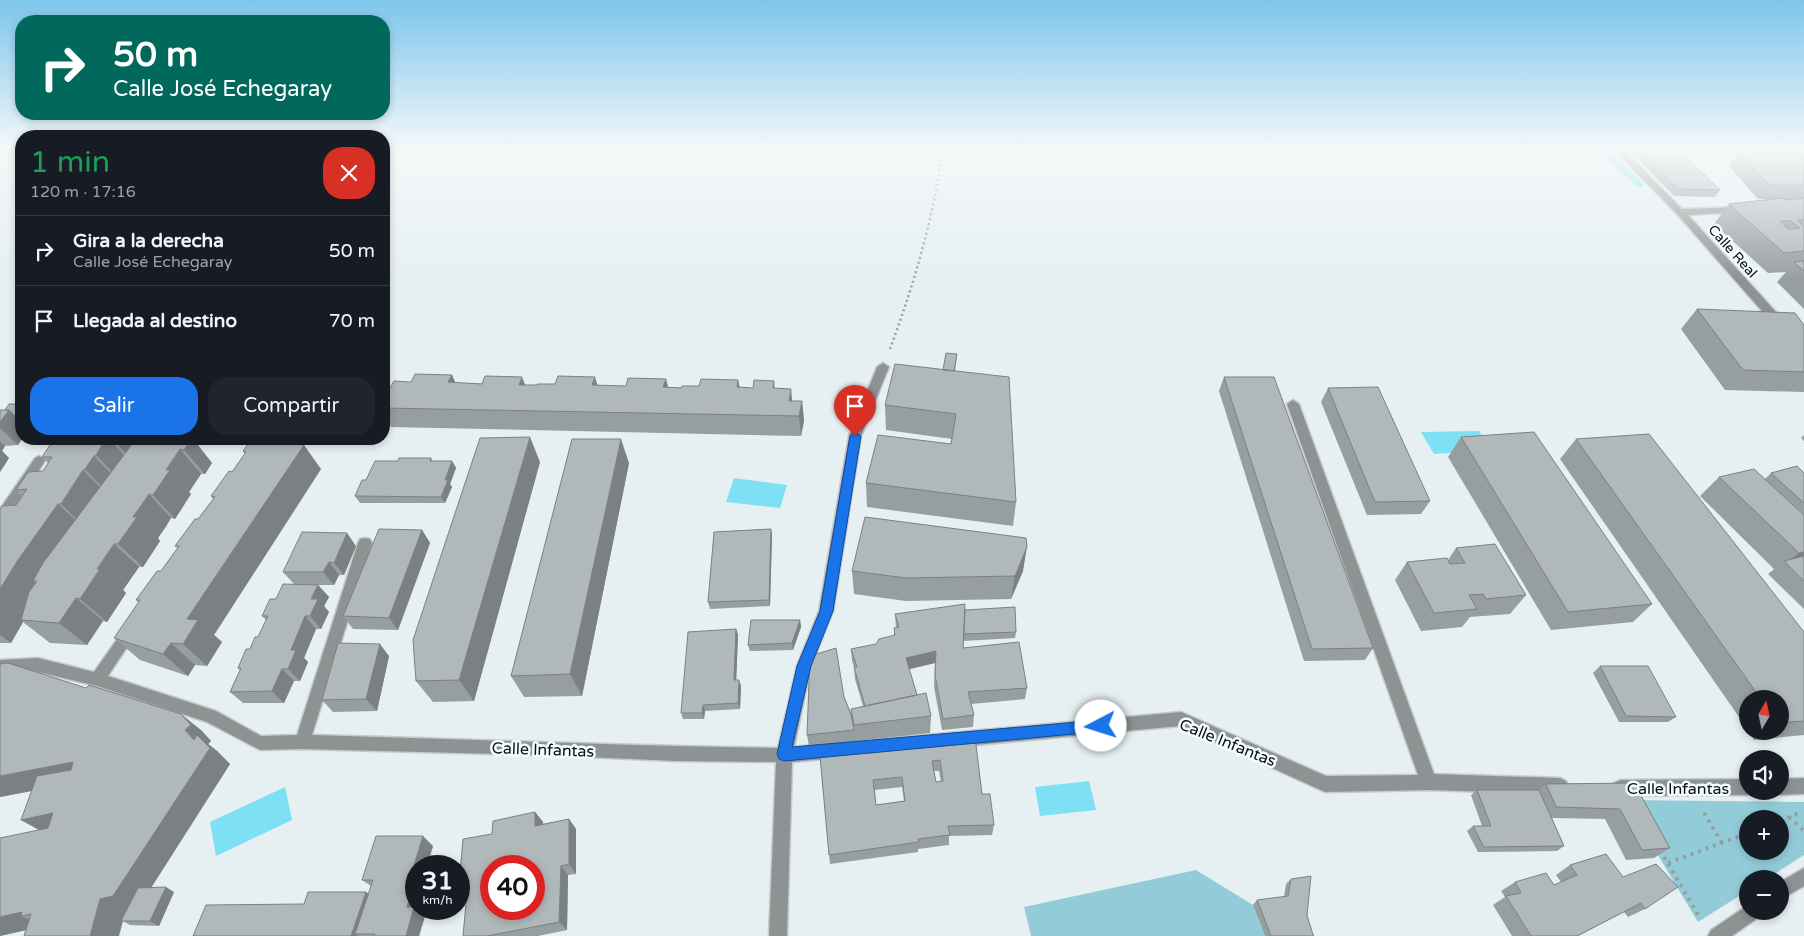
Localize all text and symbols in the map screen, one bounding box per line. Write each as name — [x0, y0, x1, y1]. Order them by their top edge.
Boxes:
text: 50 m — [113, 34, 198, 76]
icon: right — [30, 35, 95, 100]
text: Calle José Echegaray — [113, 76, 332, 102]
text: 1 min — [30, 144, 110, 181]
button: close — [323, 147, 375, 199]
text: 120 m · 17:16 — [30, 182, 136, 202]
street label: Calle Real — [1704, 221, 1761, 281]
text: Gira a la derecha — [73, 230, 224, 252]
icon: right — [30, 237, 58, 265]
text: 50 m — [329, 240, 375, 262]
text: Calle José Echegaray — [73, 252, 232, 272]
icon: arrive — [30, 307, 58, 335]
text: Llegada al destino — [73, 310, 237, 332]
text: 70 m — [329, 310, 375, 332]
button: Salir — [30, 377, 198, 435]
button: Compartir — [208, 377, 375, 435]
pin — [834, 385, 876, 436]
icon: arrive — [841, 392, 869, 420]
north arrow — [1739, 690, 1789, 740]
map controls — [1739, 690, 1789, 920]
position arrow — [1074, 699, 1126, 751]
street label: Calle Infantas — [1176, 714, 1279, 771]
street label: Calle Infantas — [491, 738, 594, 762]
button: sound — [1739, 750, 1789, 800]
street label: Calle Infantas — [1627, 779, 1729, 799]
button: + — [1739, 810, 1789, 860]
speed limit sign: 40 — [480, 855, 545, 920]
text: 31 — [422, 866, 453, 896]
button: − — [1739, 870, 1789, 920]
text: km/h — [422, 893, 453, 907]

